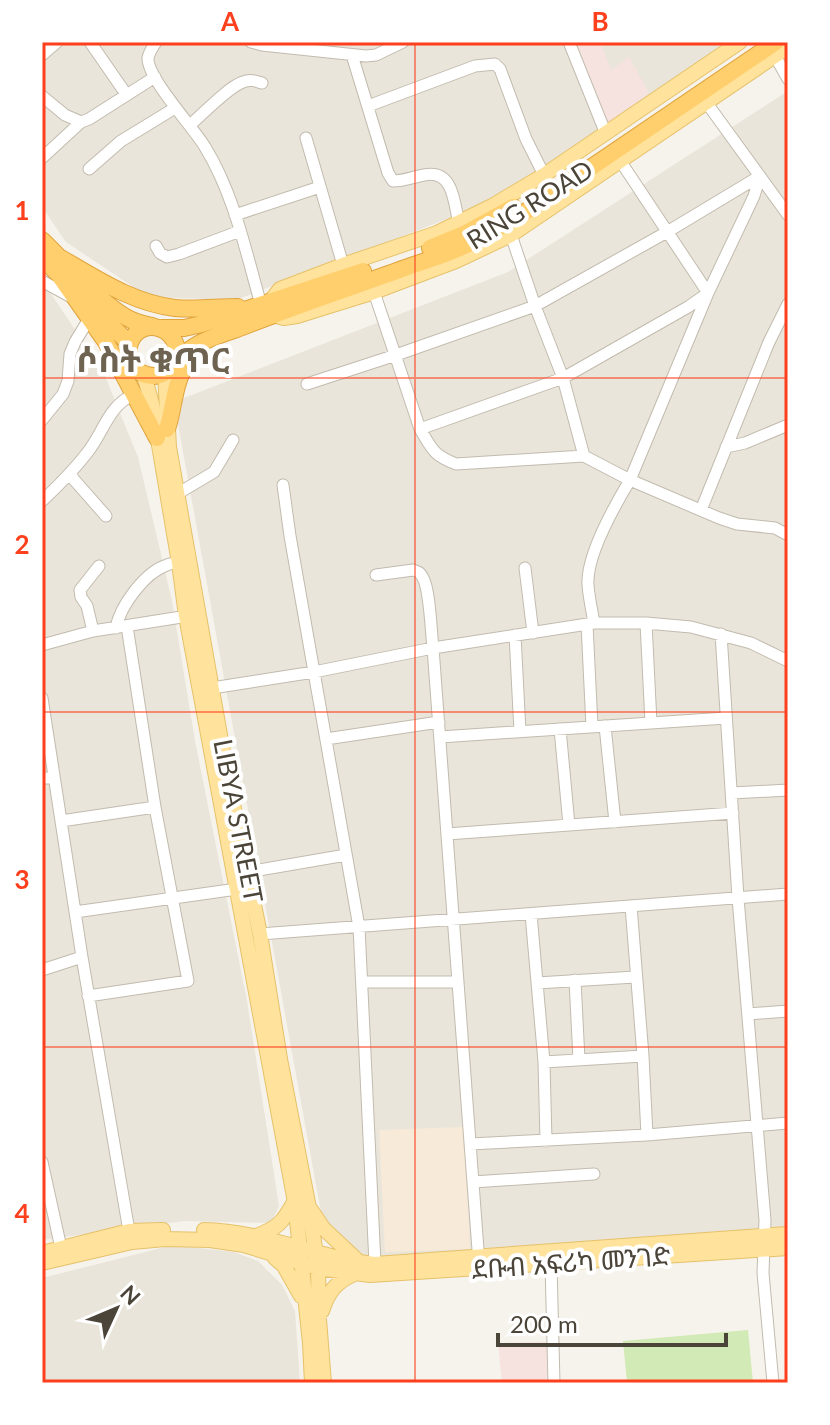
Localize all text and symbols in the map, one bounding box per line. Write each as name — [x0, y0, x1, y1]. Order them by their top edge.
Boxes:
text: A — [220, 5, 240, 37]
text: B — [591, 5, 609, 37]
street label: RING ROAD — [460, 153, 599, 256]
text: 1 — [14, 194, 30, 226]
district label: ሶስት ቁጥር — [76, 338, 230, 379]
text: 2 — [14, 528, 30, 560]
street label: LIBYA STREET — [207, 736, 271, 905]
text: 3 — [14, 863, 30, 895]
text: 4 — [14, 1197, 30, 1229]
street label: ደቡብ አፍሪካ መንገድ — [471, 1239, 672, 1285]
north arrow — [76, 1269, 156, 1349]
text: N — [115, 1279, 146, 1310]
scale bar — [498, 1297, 726, 1347]
text: 200 m — [510, 1309, 578, 1338]

